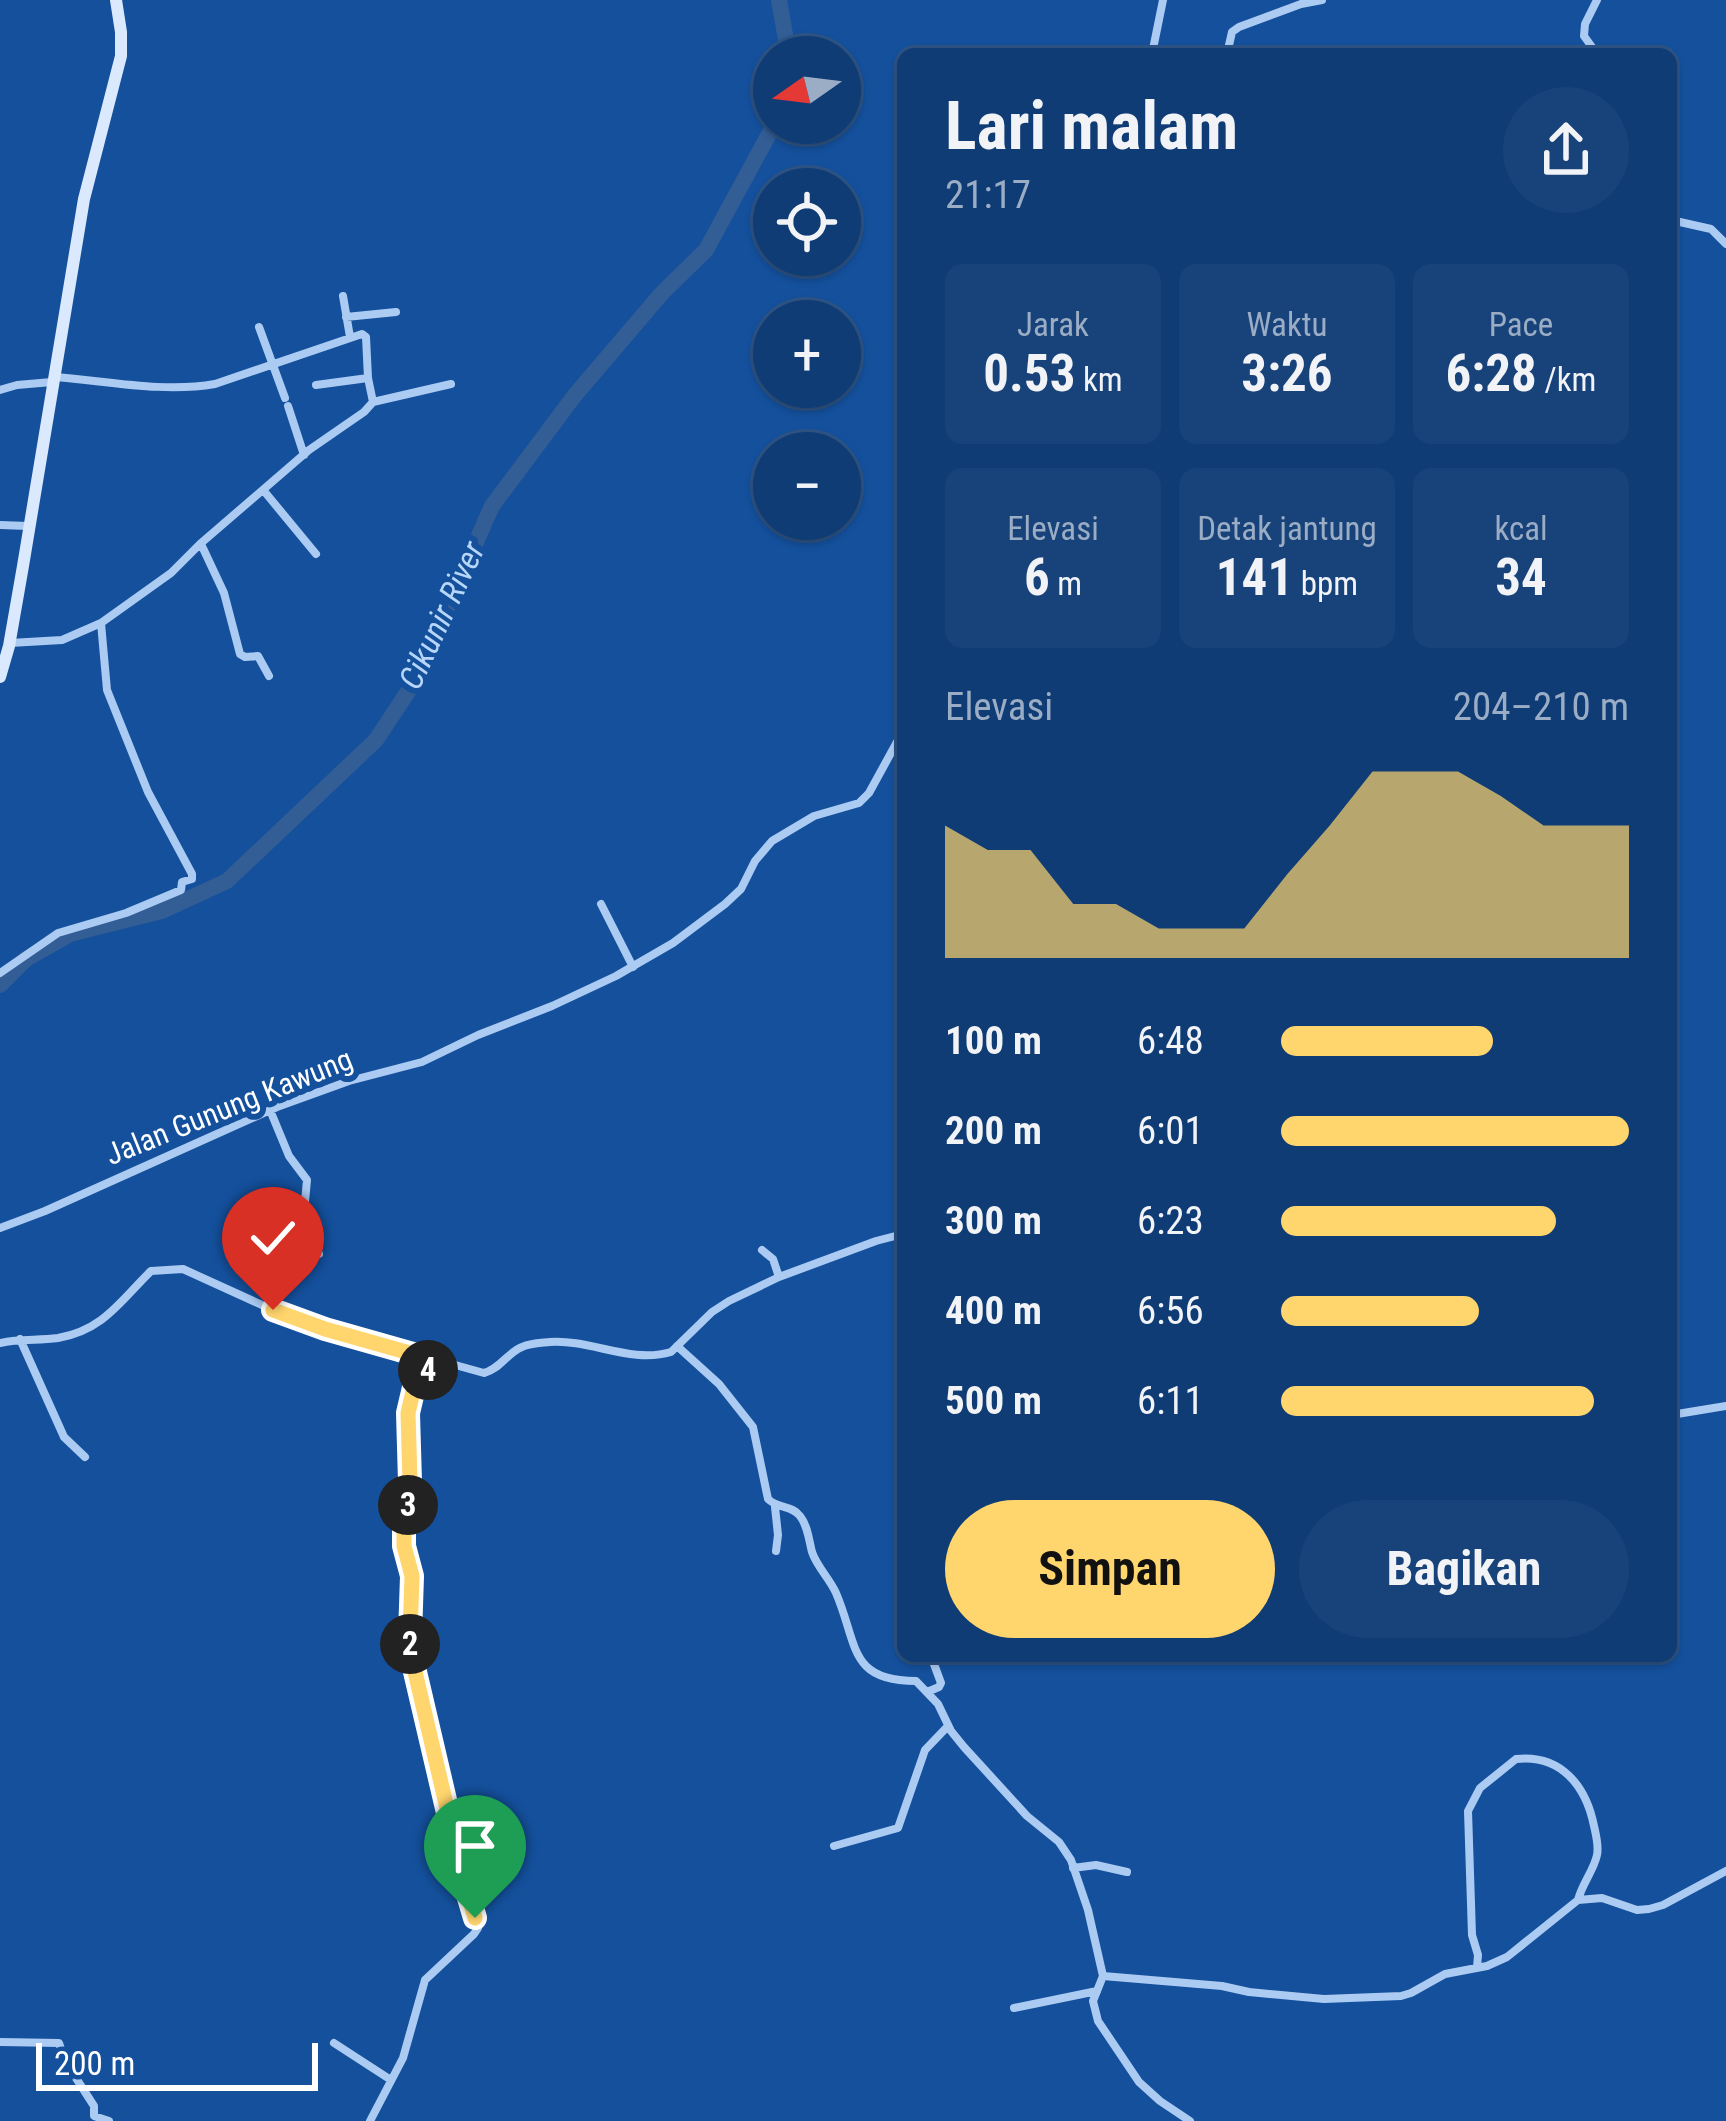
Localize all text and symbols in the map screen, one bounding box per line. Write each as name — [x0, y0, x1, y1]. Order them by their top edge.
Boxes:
north arrow — [753, 36, 861, 144]
map controls — [753, 36, 861, 540]
button: share — [1503, 87, 1629, 213]
text: Lari malam — [945, 88, 1238, 165]
button: locate — [753, 168, 861, 276]
text: 21:17 — [945, 172, 1031, 218]
button: + — [753, 300, 861, 408]
text: Jarak — [1017, 305, 1089, 344]
text: Waktu — [1246, 305, 1328, 344]
text: Pace — [1489, 305, 1553, 344]
text: 0.53 — [983, 344, 1075, 403]
text: 3:26 — [1241, 344, 1333, 403]
text: 6:28 — [1446, 344, 1537, 403]
text: km — [1075, 360, 1123, 399]
text: /km — [1537, 360, 1596, 399]
button: − — [753, 432, 861, 540]
text: Elevasi — [1007, 509, 1099, 548]
text: Detak jantung — [1197, 509, 1377, 548]
text: kcal — [1494, 509, 1548, 548]
water label: Cikunir River — [390, 534, 493, 695]
text: 6 — [1024, 548, 1050, 607]
text: 141 — [1216, 548, 1293, 607]
text: 34 — [1495, 548, 1547, 607]
text: m — [1050, 564, 1082, 603]
text: bpm — [1293, 564, 1358, 603]
text: Elevasi — [945, 684, 1053, 730]
text: 204–210 m — [1453, 684, 1629, 730]
text: 100 m — [945, 1018, 1042, 1064]
text: 6:48 — [1137, 1018, 1204, 1064]
street label: Jalan Gunung Kawung — [100, 1041, 357, 1172]
text: 200 m — [945, 1108, 1042, 1154]
text: 6:01 — [1137, 1108, 1204, 1154]
pin — [222, 1187, 324, 1310]
text: 300 m — [945, 1198, 1042, 1244]
text: 6:23 — [1137, 1198, 1204, 1244]
icon: check — [240, 1205, 306, 1271]
text: 400 m — [945, 1288, 1042, 1334]
text: 6:56 — [1137, 1288, 1204, 1334]
pin: 4 — [398, 1340, 458, 1400]
text: 4 — [420, 1350, 436, 1389]
text: 500 m — [945, 1378, 1042, 1424]
text: 6:11 — [1137, 1378, 1204, 1424]
pin: 3 — [378, 1475, 438, 1535]
text: 3 — [400, 1485, 416, 1524]
button: Simpan — [945, 1500, 1275, 1638]
button: Bagikan — [1299, 1500, 1629, 1638]
pin: 2 — [380, 1614, 440, 1674]
text: 2 — [402, 1624, 418, 1663]
pin — [424, 1795, 526, 1918]
icon: arrive — [442, 1813, 508, 1879]
scale bar — [36, 2037, 318, 2090]
text: 200 m — [54, 2044, 135, 2083]

